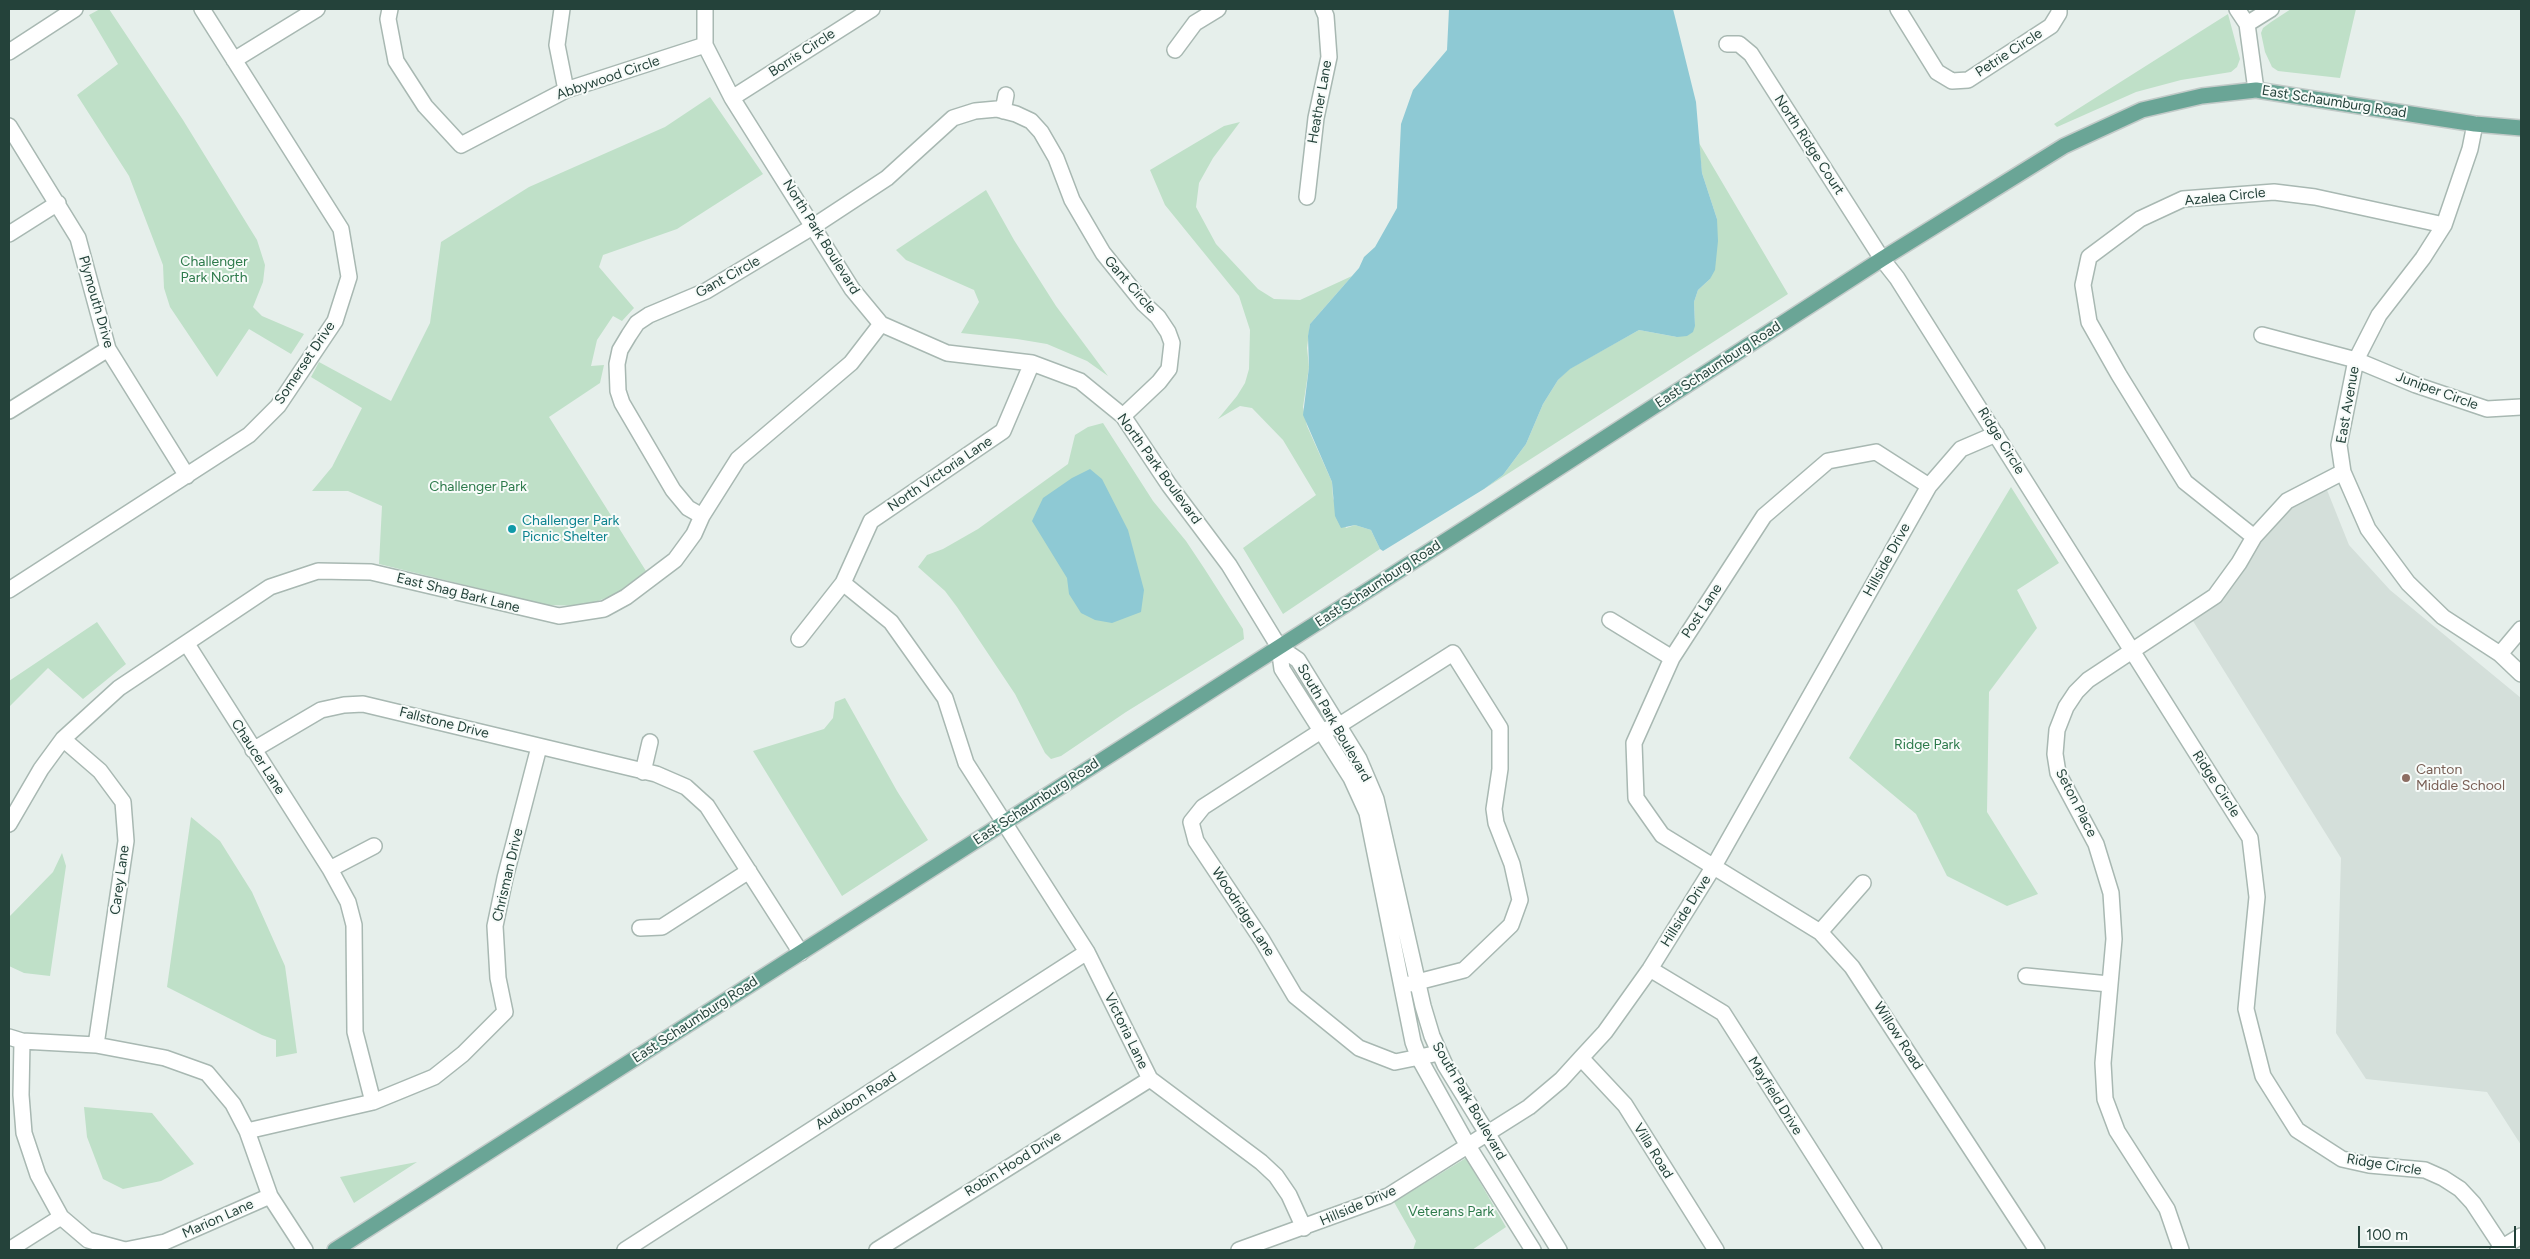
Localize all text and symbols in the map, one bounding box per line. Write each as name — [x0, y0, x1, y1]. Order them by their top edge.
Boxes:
street label: Borris Circle — [766, 25, 838, 81]
street label: Petrie Circle — [1972, 25, 2046, 81]
street label: Abbywood Circle — [554, 52, 662, 104]
street label: Heather Lane — [1304, 59, 1336, 145]
street label: East Schaumburg Road — [2260, 82, 2408, 122]
street label: North Ridge Court — [1770, 92, 1848, 198]
street label: North Park Boulevard — [779, 176, 863, 298]
street label: Azalea Circle — [2184, 184, 2266, 210]
street label: Gant Circle — [693, 253, 763, 301]
street label: Gant Circle — [1100, 253, 1160, 317]
street label: Plymouth Drive — [75, 254, 117, 350]
park label: Challenger Park North — [180, 254, 248, 286]
street label: Somerset Drive — [271, 318, 339, 408]
street label: East Schaumburg Road — [1652, 318, 1784, 412]
street label: East Avenue — [2333, 365, 2363, 445]
street label: Juniper Circle — [2393, 368, 2481, 414]
street label: Ridge Circle — [1974, 404, 2028, 478]
street label: North Park Boulevard — [1113, 410, 1205, 528]
street label: North Victoria Lane — [884, 433, 996, 515]
park label: Challenger Park — [429, 479, 527, 495]
place label: Challenger Park Picnic Shelter — [522, 513, 619, 546]
street label: Hillside Drive — [1860, 520, 1914, 600]
marker: Challenger Park Picnic Shelter — [506, 523, 518, 535]
street label: East Schaumburg Road — [1312, 537, 1444, 631]
street label: East Shag Bark Lane — [395, 570, 521, 616]
street label: Post Lane — [1678, 581, 1726, 641]
street label: South Park Boulevard — [1293, 661, 1375, 785]
street label: Fallstone Drive — [397, 704, 491, 742]
street label: Chaucer Lane — [227, 716, 289, 798]
park label: Ridge Park — [1894, 737, 1960, 753]
street label: Ridge Circle — [2188, 748, 2244, 820]
street label: East Schaumburg Road — [970, 755, 1102, 849]
place label: Canton Middle School — [2416, 762, 2505, 794]
street label: Seton Place — [2052, 766, 2100, 840]
marker: Canton Middle School — [2400, 772, 2412, 784]
street label: Chrisman Drive — [489, 827, 527, 923]
street label: Carey Lane — [107, 844, 133, 916]
street label: Woodridge Lane — [1208, 864, 1278, 960]
street label: Hillside Drive — [1657, 872, 1715, 950]
street label: East Schaumburg Road — [629, 973, 761, 1067]
street label: Victoria Lane — [1100, 990, 1152, 1072]
street label: Willow Road — [1870, 999, 1926, 1073]
street label: South Park Boulevard — [1428, 1039, 1510, 1163]
street label: Mayfield Drive — [1744, 1054, 1806, 1138]
street label: Audubon Road — [812, 1069, 900, 1133]
street label: Villa Road — [1629, 1120, 1677, 1182]
street label: Robin Hood Drive — [962, 1128, 1064, 1200]
street label: Ridge Circle — [2345, 1151, 2423, 1179]
street label: Hillside Drive — [1317, 1182, 1399, 1230]
street label: Marion Lane — [180, 1196, 256, 1242]
park label: Veterans Park — [1408, 1204, 1494, 1220]
scale bar — [2360, 1216, 2518, 1248]
text: 100 m — [2366, 1226, 2408, 1244]

